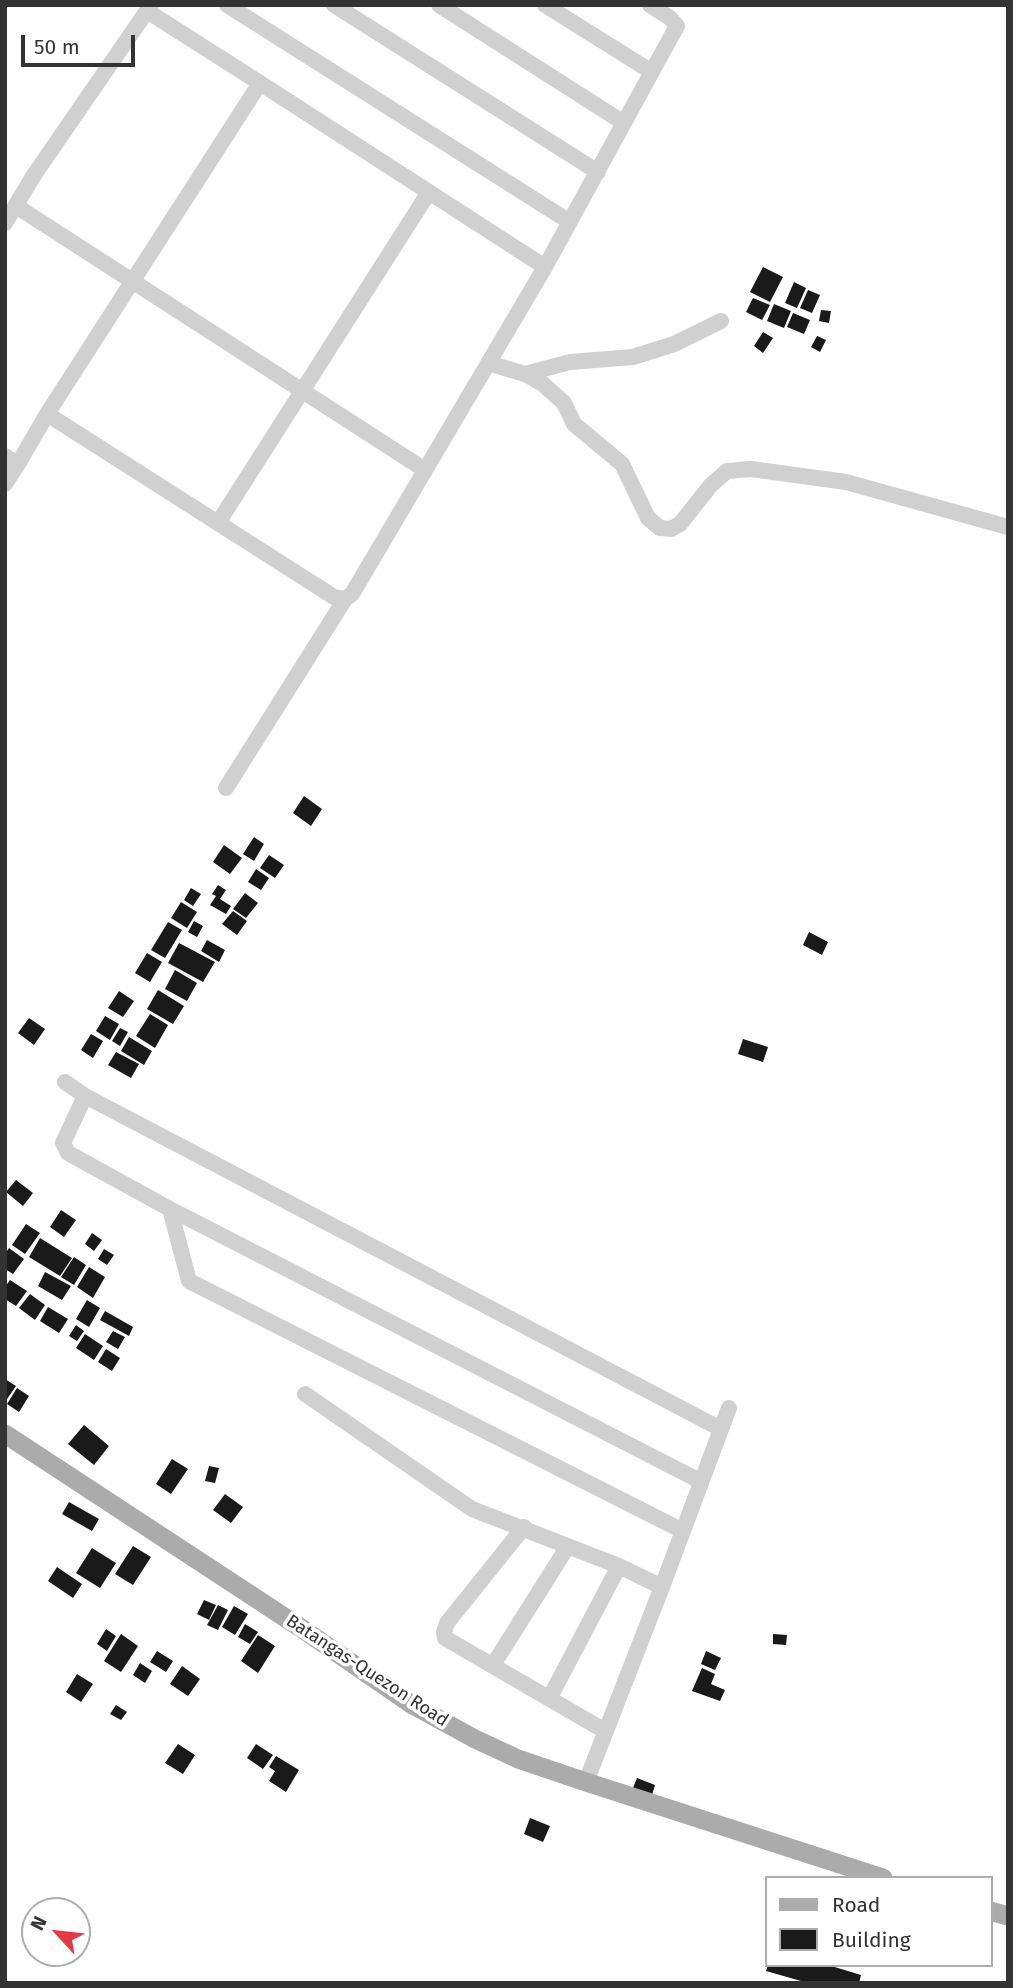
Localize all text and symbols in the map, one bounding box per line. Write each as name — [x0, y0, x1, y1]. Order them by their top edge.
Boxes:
scale bar — [24, 21, 138, 65]
text: 50 m — [34, 34, 80, 60]
street label: Batangas-Quezon Road — [282, 1610, 452, 1732]
legend — [764, 1876, 992, 1967]
text: Road — [832, 1892, 880, 1918]
north arrow — [21, 1897, 91, 1967]
text: N — [26, 1912, 52, 1934]
text: Building — [832, 1927, 911, 1953]

